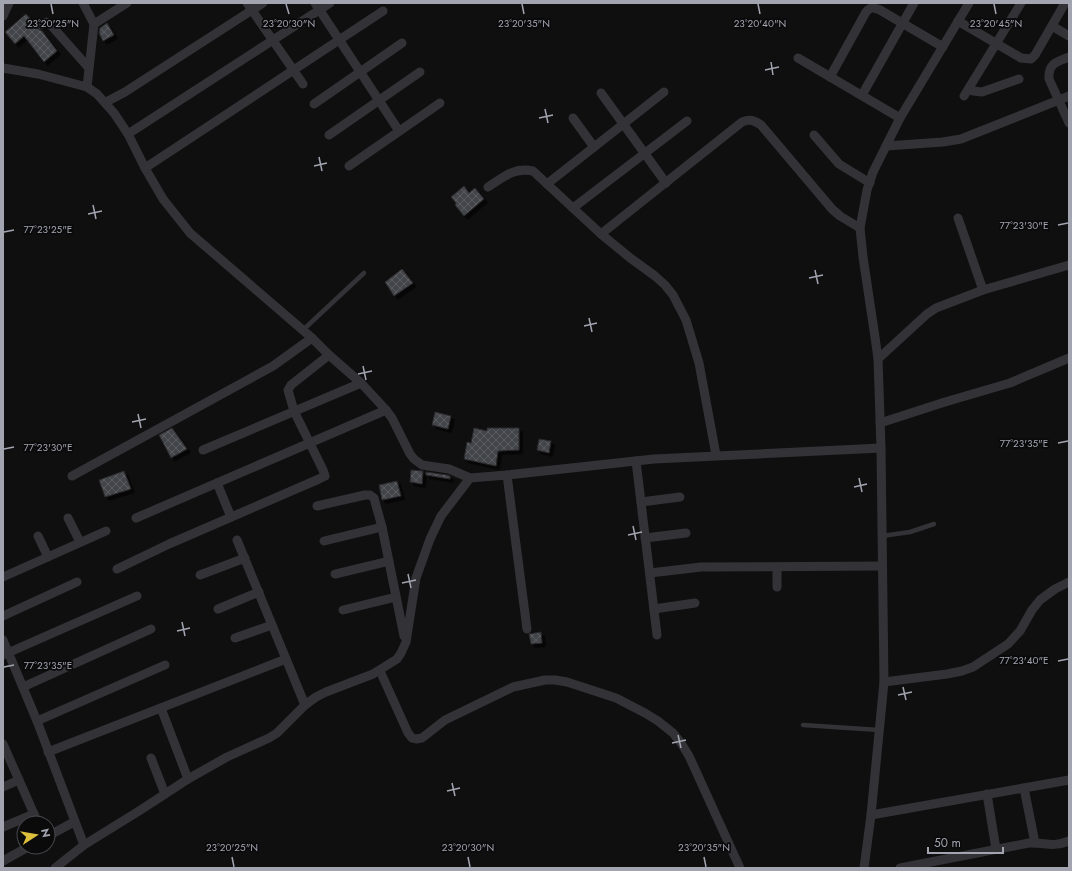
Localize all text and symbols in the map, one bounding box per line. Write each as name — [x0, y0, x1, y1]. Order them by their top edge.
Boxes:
text: 23°20'25"N — [27, 16, 79, 31]
text: 23°20'30"N — [263, 16, 315, 31]
text: 23°20'35"N — [498, 16, 550, 31]
text: 23°20'40"N — [734, 16, 786, 31]
text: 23°20'45"N — [970, 16, 1022, 31]
text: 77°23'30"E — [1000, 218, 1048, 233]
text: 77°23'25"E — [24, 222, 72, 237]
text: 77°23'35"E — [1000, 436, 1048, 451]
text: 77°23'30"E — [24, 440, 72, 455]
text: 77°23'40"E — [999, 653, 1049, 668]
text: 77°23'35"E — [24, 658, 72, 673]
north arrow — [16, 815, 56, 855]
text: N — [37, 827, 55, 839]
scale bar — [928, 829, 1003, 855]
text: 50 m — [934, 834, 961, 852]
text: 23°20'25"N — [206, 840, 258, 855]
text: 23°20'30"N — [442, 840, 494, 855]
text: 23°20'35"N — [678, 840, 730, 855]

